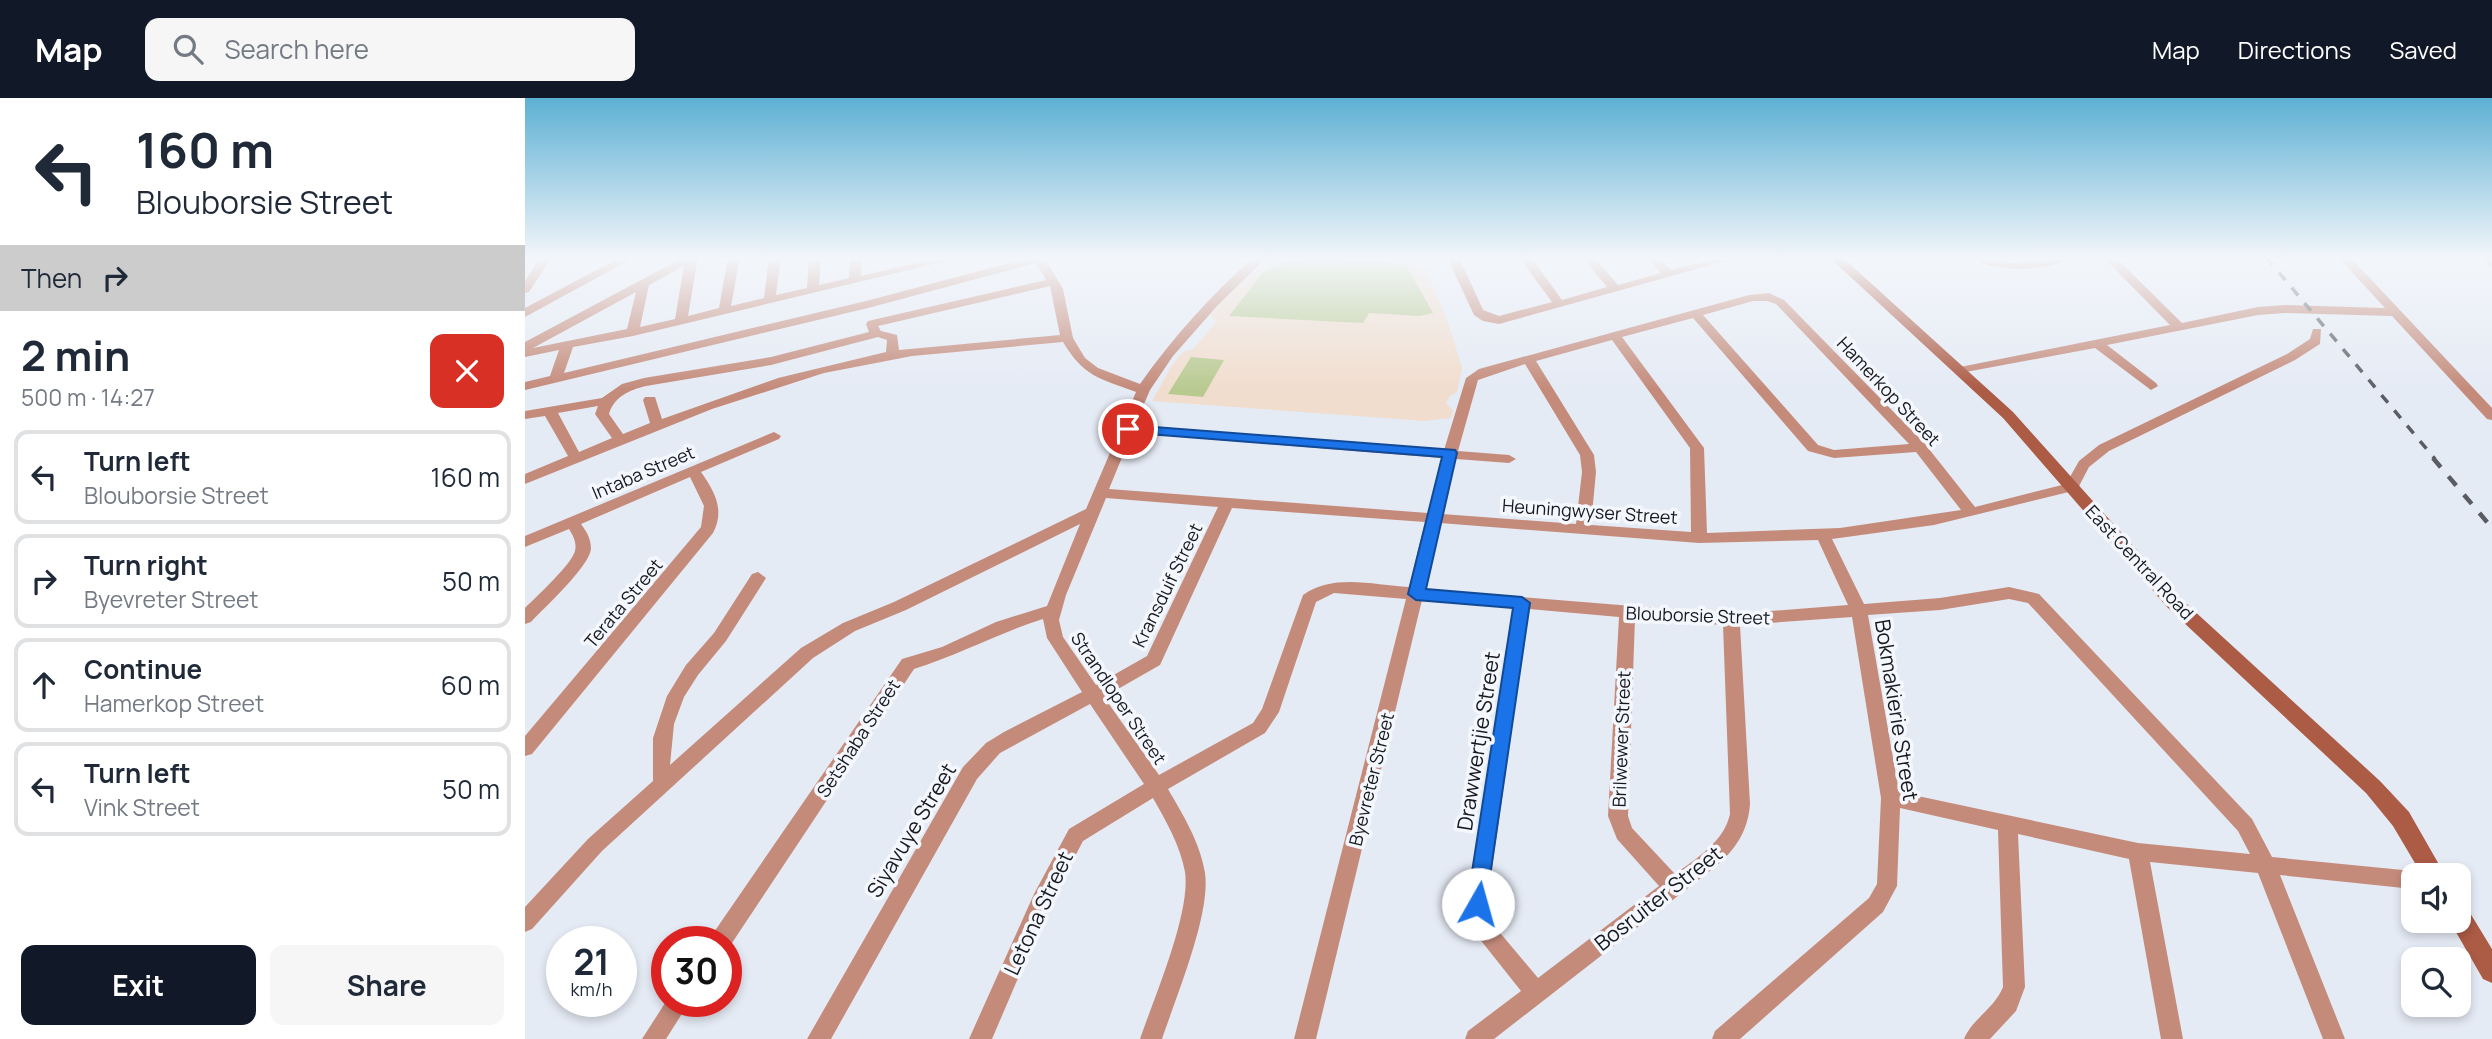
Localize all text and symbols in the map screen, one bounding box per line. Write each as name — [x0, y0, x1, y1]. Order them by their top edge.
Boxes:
search box — [145, 18, 635, 81]
text: Map — [35, 27, 103, 72]
icon: search — [169, 30, 207, 68]
text: Search here — [225, 31, 369, 67]
text: Map — [2152, 33, 2200, 66]
text: Directions — [2238, 33, 2351, 66]
text: Saved — [2389, 33, 2457, 66]
text: 160 m — [136, 116, 274, 183]
icon: left — [21, 126, 112, 217]
text: Blouborsie Street — [136, 180, 393, 224]
icon: right — [96, 259, 134, 297]
text: Then — [21, 260, 82, 296]
text: 2 min — [21, 326, 130, 384]
street label: Hamerkop Street — [1832, 331, 1946, 451]
button: close — [430, 334, 504, 408]
text: 500 m · 14:27 — [21, 381, 155, 413]
pin — [1098, 399, 1158, 459]
icon: arrive — [1109, 410, 1147, 448]
street label: Intaba Street — [588, 440, 698, 504]
text: Turn left — [84, 443, 191, 479]
icon: left — [25, 458, 63, 496]
text: 160 m — [431, 459, 500, 495]
text: Blouborsie Street — [84, 479, 269, 511]
street label: Heuningwyser Street — [1501, 493, 1679, 529]
street label: East Central Road — [2081, 500, 2199, 624]
street label: Kransduif Street — [1127, 519, 1207, 651]
text: Turn right — [84, 547, 208, 583]
street label: Terata Street — [579, 553, 667, 653]
icon: right — [25, 562, 63, 600]
text: 50 m — [442, 563, 500, 599]
text: Byevreter Street — [84, 583, 259, 615]
street label: Blouborsie Street — [1625, 600, 1771, 630]
street label: Bokmakierie Street — [1869, 617, 1925, 803]
street label: Strandloper Street — [1066, 627, 1172, 769]
street label: Drawwertjie Street — [1450, 649, 1506, 833]
text: Continue — [84, 651, 202, 687]
icon: ahead — [25, 666, 63, 704]
text: 60 m — [441, 667, 500, 703]
street label: Brilwewer Street — [1607, 670, 1635, 808]
street label: Setshaba Street — [811, 674, 905, 802]
text: Hamerkop Street — [84, 687, 264, 719]
street label: Byevreter Street — [1343, 710, 1399, 848]
text: Turn left — [84, 755, 191, 791]
street label: Siyavuye Street — [860, 758, 962, 902]
icon: left — [25, 770, 63, 808]
text: 50 m — [442, 771, 500, 807]
text: Vink Street — [84, 791, 200, 823]
street label: Bosruiter Street — [1588, 839, 1728, 957]
street label: Letona Street — [997, 847, 1079, 979]
map controls — [2401, 863, 2471, 1017]
button: sound — [2401, 863, 2471, 933]
position arrow — [1441, 867, 1515, 941]
speed limit sign: 30 — [651, 926, 742, 1017]
text: 21 — [573, 938, 610, 986]
button: Exit — [21, 945, 256, 1025]
button: Share — [270, 945, 504, 1025]
button: search — [2401, 947, 2471, 1017]
text: km/h — [571, 977, 612, 1001]

